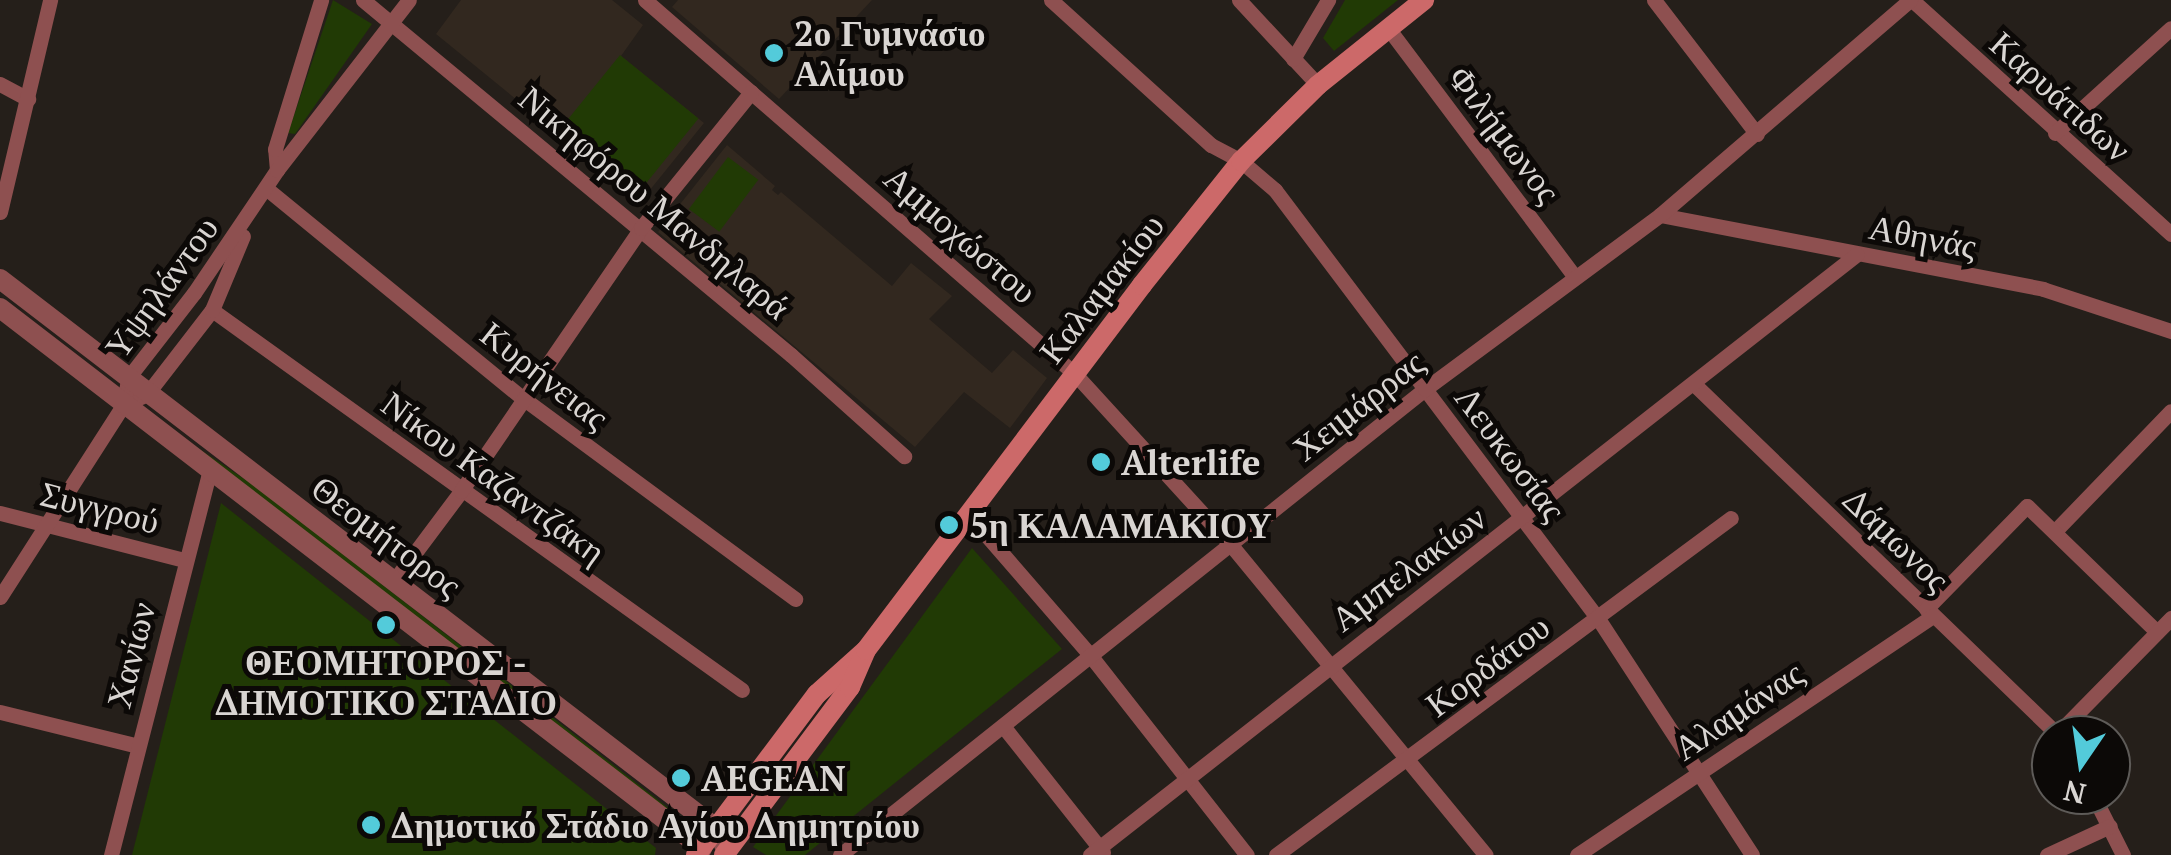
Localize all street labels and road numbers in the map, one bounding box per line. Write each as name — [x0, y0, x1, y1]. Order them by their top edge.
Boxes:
street label: Καρυάτιδων — [1982, 22, 2140, 170]
street label: Φιλήμωνος — [1440, 57, 1570, 211]
street label: Νικηφόρου Μανδηλαρά — [511, 77, 799, 327]
street label: Αμμοχώστου — [876, 156, 1046, 312]
street label: Καλαμακίου — [1030, 205, 1172, 371]
street label: Αθηνάς — [1866, 205, 1980, 267]
street label: Υψηλάντου — [95, 208, 227, 366]
street label: Κυρήνειας — [473, 312, 617, 438]
street label: Χειμάρρας — [1284, 341, 1432, 469]
street label: Λευκωσίας — [1447, 377, 1575, 529]
street label: Νίκου Καζαντζάκη — [374, 382, 614, 572]
street label: Θεομήτορος — [304, 466, 470, 606]
street label: Συγγρού — [36, 472, 164, 542]
street label: Δάμωνος — [1835, 478, 1959, 600]
street label: Αμπελακίων — [1322, 496, 1494, 640]
street label: Χανίων — [97, 598, 163, 712]
street label: Κορδάτου — [1417, 605, 1557, 725]
street label: Αλαμάνας — [1665, 651, 1811, 769]

